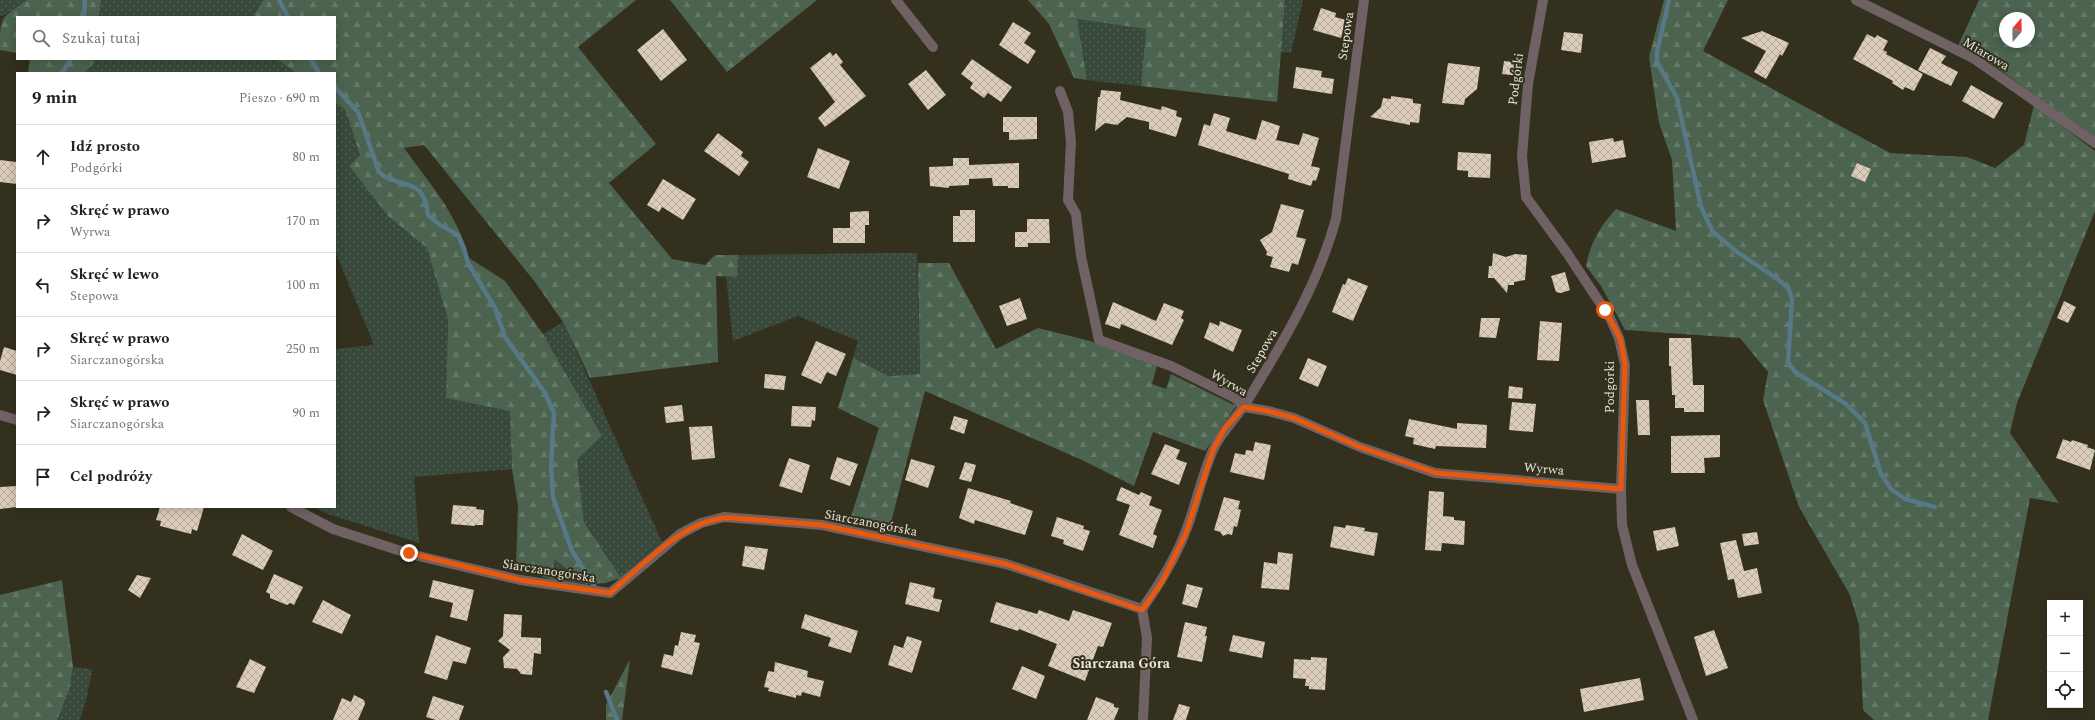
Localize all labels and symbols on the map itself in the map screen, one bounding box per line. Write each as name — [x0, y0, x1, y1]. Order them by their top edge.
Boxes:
street label: Stepowa — [1333, 10, 1359, 61]
north arrow — [1999, 12, 2035, 48]
street label: Miarowa — [1959, 32, 2014, 76]
street label: Podgórki — [1503, 52, 1529, 106]
route start — [1596, 301, 1614, 319]
street label: Stepowa — [1241, 324, 1283, 377]
street label: Podgórki — [1600, 361, 1620, 413]
street label: Wyrwa — [1207, 364, 1252, 402]
street label: Wyrwa — [1523, 457, 1566, 481]
street label: Siarczanogórska — [823, 504, 920, 542]
route end — [400, 544, 418, 562]
street label: Siarczanogórska — [501, 554, 598, 588]
district label: Siarczana Góra — [1072, 653, 1171, 674]

